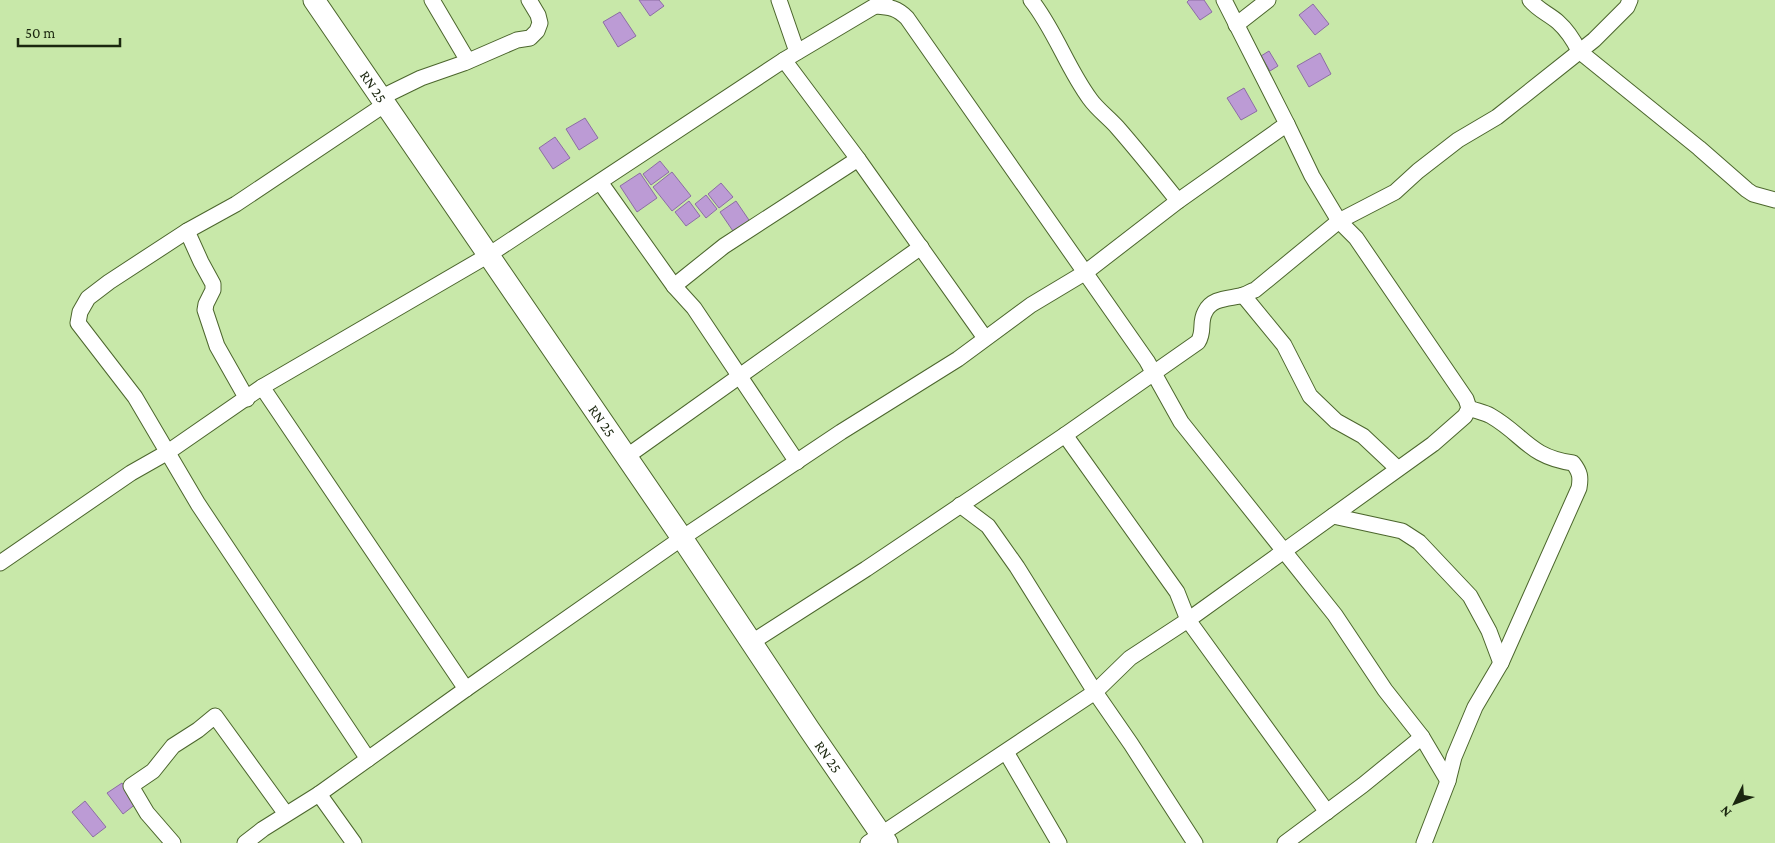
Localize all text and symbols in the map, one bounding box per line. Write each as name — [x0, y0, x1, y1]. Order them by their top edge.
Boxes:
scale bar — [18, 15, 120, 47]
text: 50 m — [25, 25, 55, 41]
street label: RN 25 — [357, 68, 390, 106]
street label: RN 25 — [585, 402, 618, 440]
street label: RN 25 — [812, 738, 845, 776]
north arrow — [1710, 778, 1760, 828]
text: N — [1716, 802, 1734, 821]

